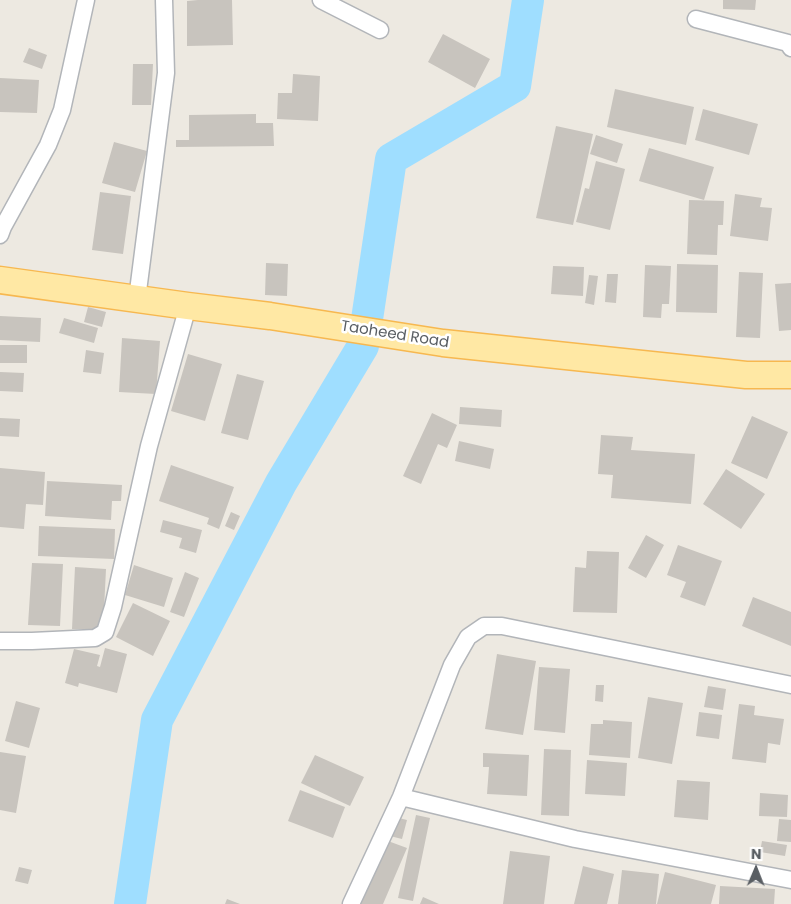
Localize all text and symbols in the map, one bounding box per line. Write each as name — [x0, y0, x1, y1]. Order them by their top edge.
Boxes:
street label: Taoheed Road — [340, 318, 450, 352]
north arrow — [731, 844, 781, 894]
text: N — [751, 844, 762, 864]

